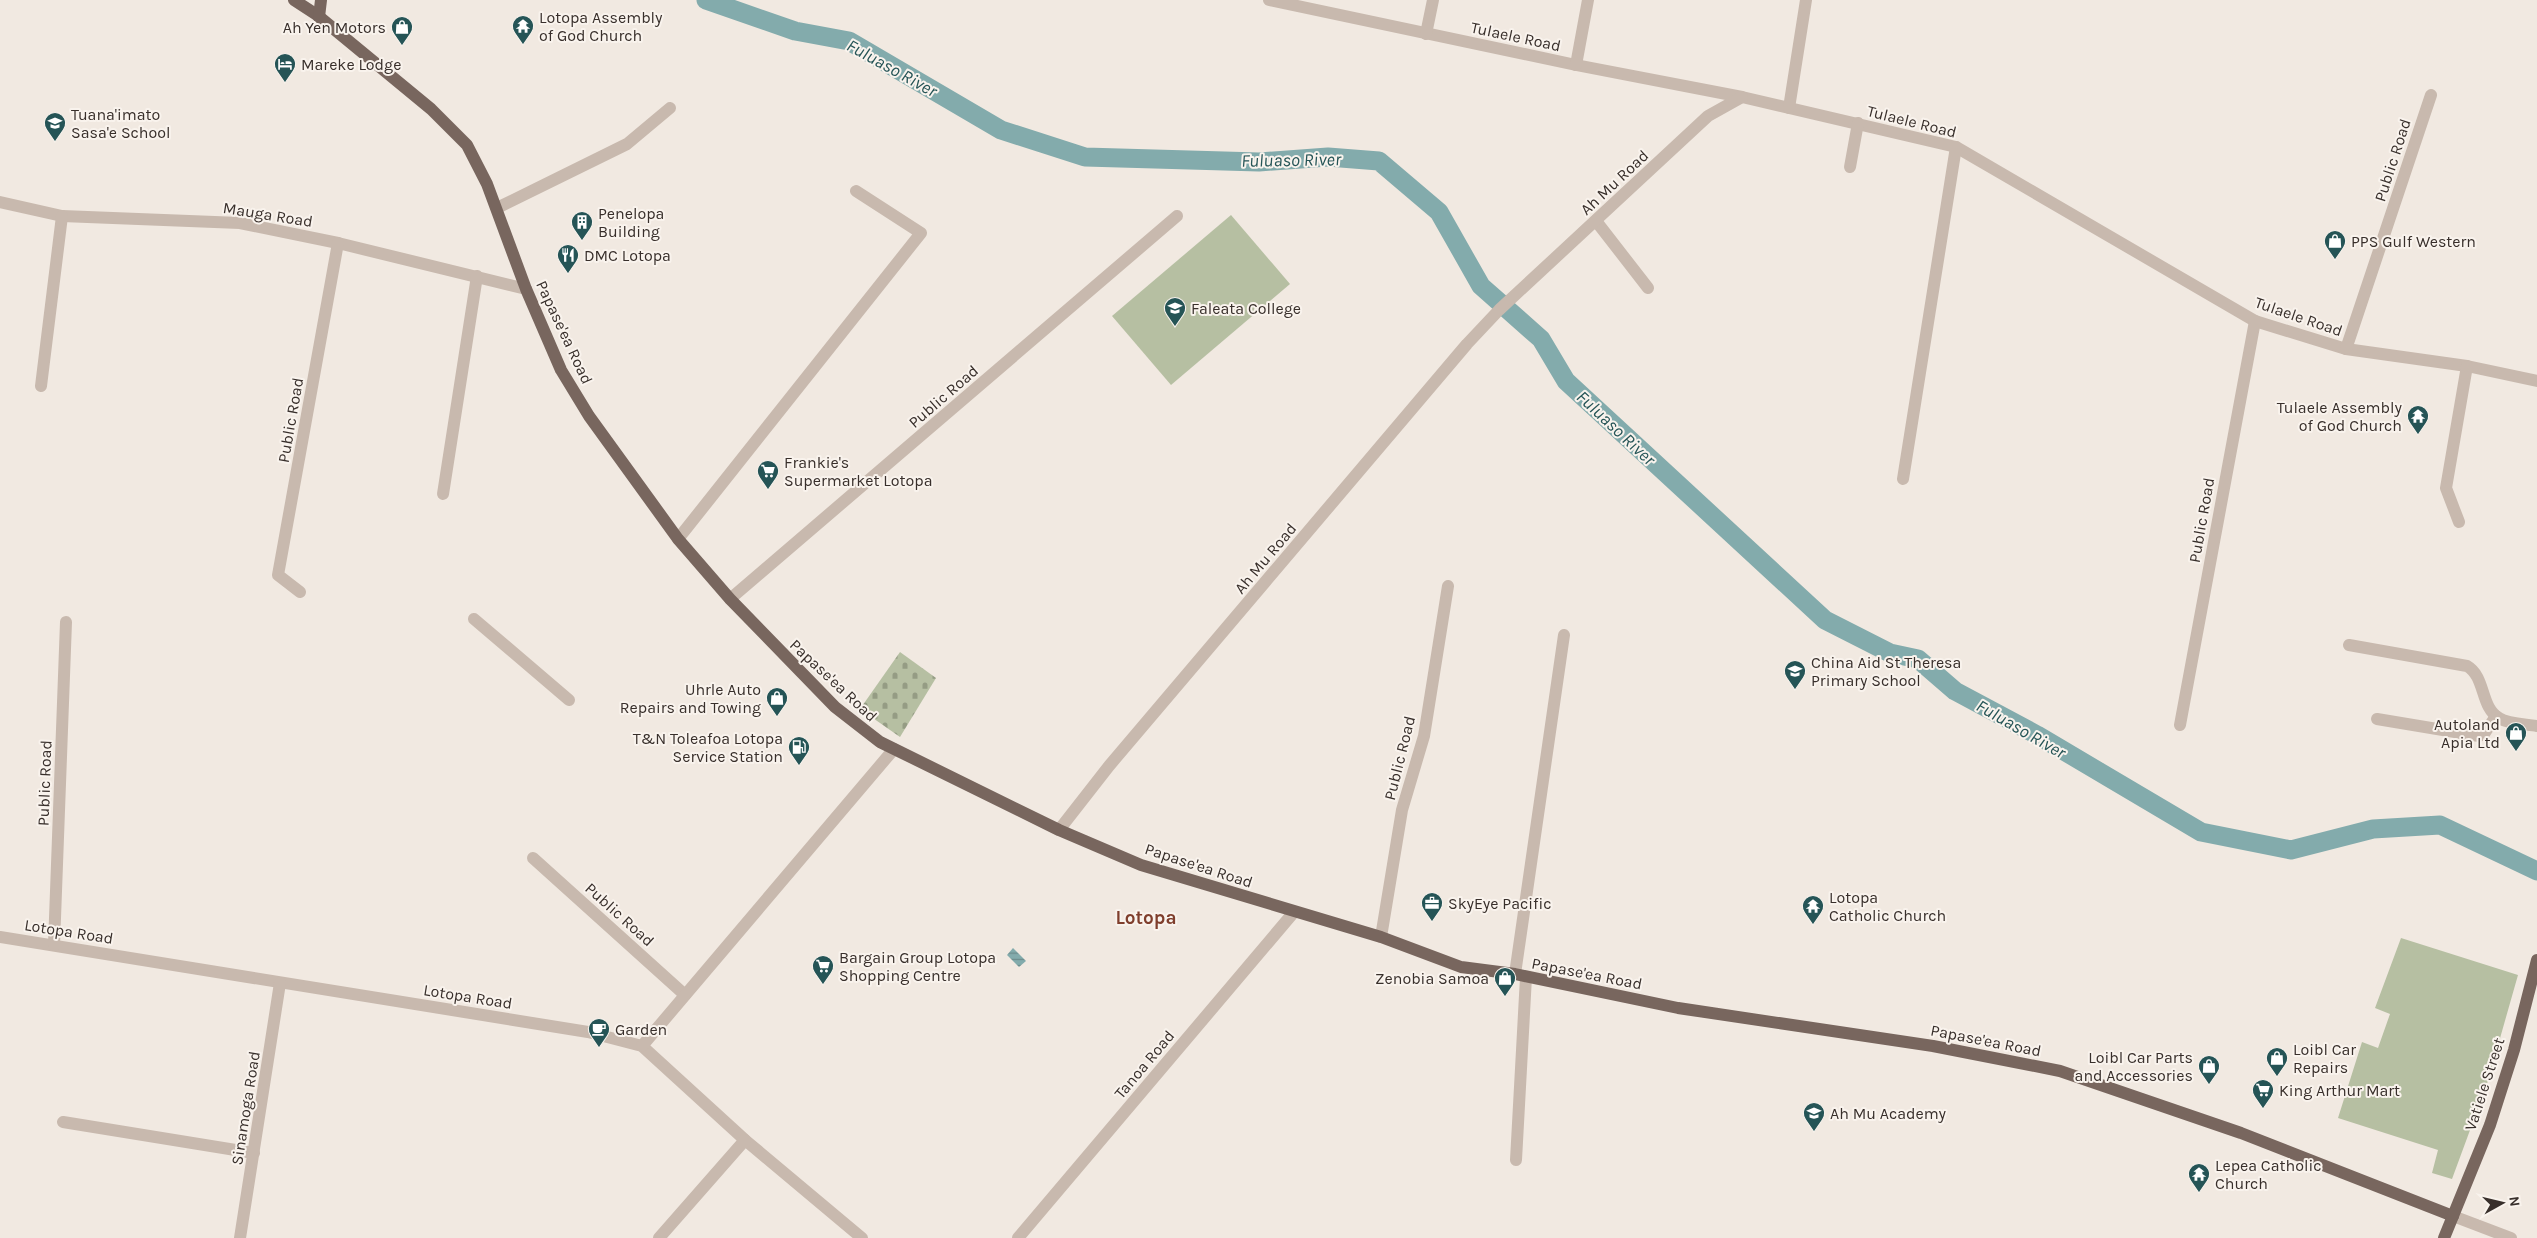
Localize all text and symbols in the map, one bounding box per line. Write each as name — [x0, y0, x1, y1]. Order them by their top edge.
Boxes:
place label: Lotopa Assembly of God Church — [539, 8, 663, 45]
temple icon: Lotopa Assembly of God Church — [511, 14, 535, 45]
shop icon: Ah Yen Motors — [390, 15, 414, 46]
place label: Ah Yen Motors — [283, 18, 386, 37]
street label: Tulaele Road — [1469, 18, 1563, 55]
water label: Fuluaso River — [843, 34, 942, 102]
hotel icon: Mareke Lodge — [273, 52, 297, 83]
place label: Mareke Lodge — [301, 55, 401, 74]
street label: Tulaele Road — [1865, 101, 1959, 142]
place label: Tuana'imato Sasa'e School — [71, 105, 170, 142]
school or university icon: Tuana'imato Sasa'e School — [43, 111, 67, 142]
street label: Public Road — [2370, 116, 2415, 204]
street label: Ah Mu Road — [1576, 146, 1652, 219]
water label: Fuluaso River — [1241, 148, 1342, 172]
street label: Mauga Road — [222, 198, 314, 231]
place label: Penelopa Building — [598, 204, 664, 241]
building icon: Penelopa Building — [570, 210, 594, 241]
shop icon: PPS Gulf Western — [2323, 229, 2347, 260]
place label: PPS Gulf Western — [2351, 232, 2476, 251]
restaurant icon: DMC Lotopa — [556, 243, 580, 274]
place label: DMC Lotopa — [584, 246, 671, 265]
street label: Papase'ea Road — [532, 277, 597, 387]
street label: Tulaele Road — [2253, 293, 2345, 340]
school or university icon: Faleata College — [1163, 296, 1187, 327]
place label: Faleata College — [1191, 299, 1301, 318]
street label: Public Road — [905, 361, 982, 432]
street label: Public Road — [274, 376, 307, 464]
water label: Fuluaso River — [1572, 386, 1661, 471]
place label: Tulaele Assembly of God Church — [2277, 398, 2403, 435]
temple icon: Tulaele Assembly of God Church — [2406, 404, 2430, 435]
place label: Frankie's Supermarket Lotopa — [784, 453, 932, 490]
supermarket icon: Frankie's Supermarket Lotopa — [756, 459, 780, 490]
street label: Public Road — [2185, 476, 2218, 564]
street label: Ah Mu Road — [1230, 519, 1300, 598]
street label: Papase'ea Road — [786, 635, 881, 726]
place label: China Aid St Theresa Primary School — [1811, 653, 1961, 690]
school or university icon: China Aid St Theresa Primary School — [1783, 659, 1807, 690]
place label: Uhrle Auto Repairs and Towing — [620, 680, 761, 717]
shop icon: Uhrle Auto Repairs and Towing — [765, 686, 789, 717]
water label: Fuluaso River — [1972, 694, 2070, 764]
street label: Public Road — [1380, 714, 1419, 802]
place label: Autoland Apia Ltd — [2434, 715, 2500, 752]
shop icon: Autoland Apia Ltd — [2504, 721, 2528, 752]
place label: T&N Toleafoa Lotopa Service Station — [633, 729, 783, 766]
fuel station icon: T&N Toleafoa Lotopa Service Station — [787, 735, 811, 766]
street label: Public Road — [34, 740, 55, 826]
street label: Papase'ea Road — [1143, 839, 1255, 892]
street label: Public Road — [581, 878, 658, 950]
place label: Lotopa Catholic Church — [1829, 888, 1946, 925]
office icon: SkyEye Pacific — [1420, 891, 1444, 922]
place label: SkyEye Pacific — [1448, 894, 1552, 913]
temple icon: Lotopa Catholic Church — [1801, 894, 1825, 925]
district label: Lotopa — [1115, 907, 1177, 929]
street label: Lotopa Road — [23, 915, 115, 948]
place label: Bargain Group Lotopa Shopping Centre — [839, 948, 996, 985]
street label: Papase'ea Road — [1530, 953, 1644, 994]
supermarket icon: Bargain Group Lotopa Shopping Centre — [811, 954, 835, 985]
shop icon: Zenobia Samoa — [1493, 966, 1517, 997]
place label: Zenobia Samoa — [1375, 969, 1489, 988]
street label: Lotopa Road — [422, 980, 514, 1013]
cafe icon: Garden — [587, 1017, 611, 1048]
place label: Garden — [615, 1020, 667, 1039]
street label: Papase'ea Road — [1929, 1020, 2043, 1061]
street label: Tanoa Road — [1110, 1026, 1178, 1102]
street label: Vatiele Street — [2460, 1035, 2508, 1133]
place label: Loibl Car Repairs — [2293, 1040, 2356, 1077]
shop icon: Loibl Car Repairs — [2265, 1046, 2289, 1077]
place label: Loibl Car Parts and Accessories — [2075, 1048, 2193, 1085]
street label: Sinamoga Road — [227, 1050, 264, 1166]
shop icon: Loibl Car Parts and Accessories — [2197, 1054, 2221, 1085]
supermarket icon: King Arthur Mart — [2251, 1078, 2275, 1109]
place label: King Arthur Mart — [2279, 1081, 2400, 1100]
school or university icon: Ah Mu Academy — [1802, 1101, 1826, 1132]
place label: Ah Mu Academy — [1830, 1104, 1947, 1123]
place label: Lepea Catholic Church — [2215, 1156, 2321, 1193]
temple icon: Lepea Catholic Church — [2187, 1162, 2211, 1193]
north arrow — [2477, 1178, 2527, 1228]
text: N — [2505, 1195, 2523, 1207]

